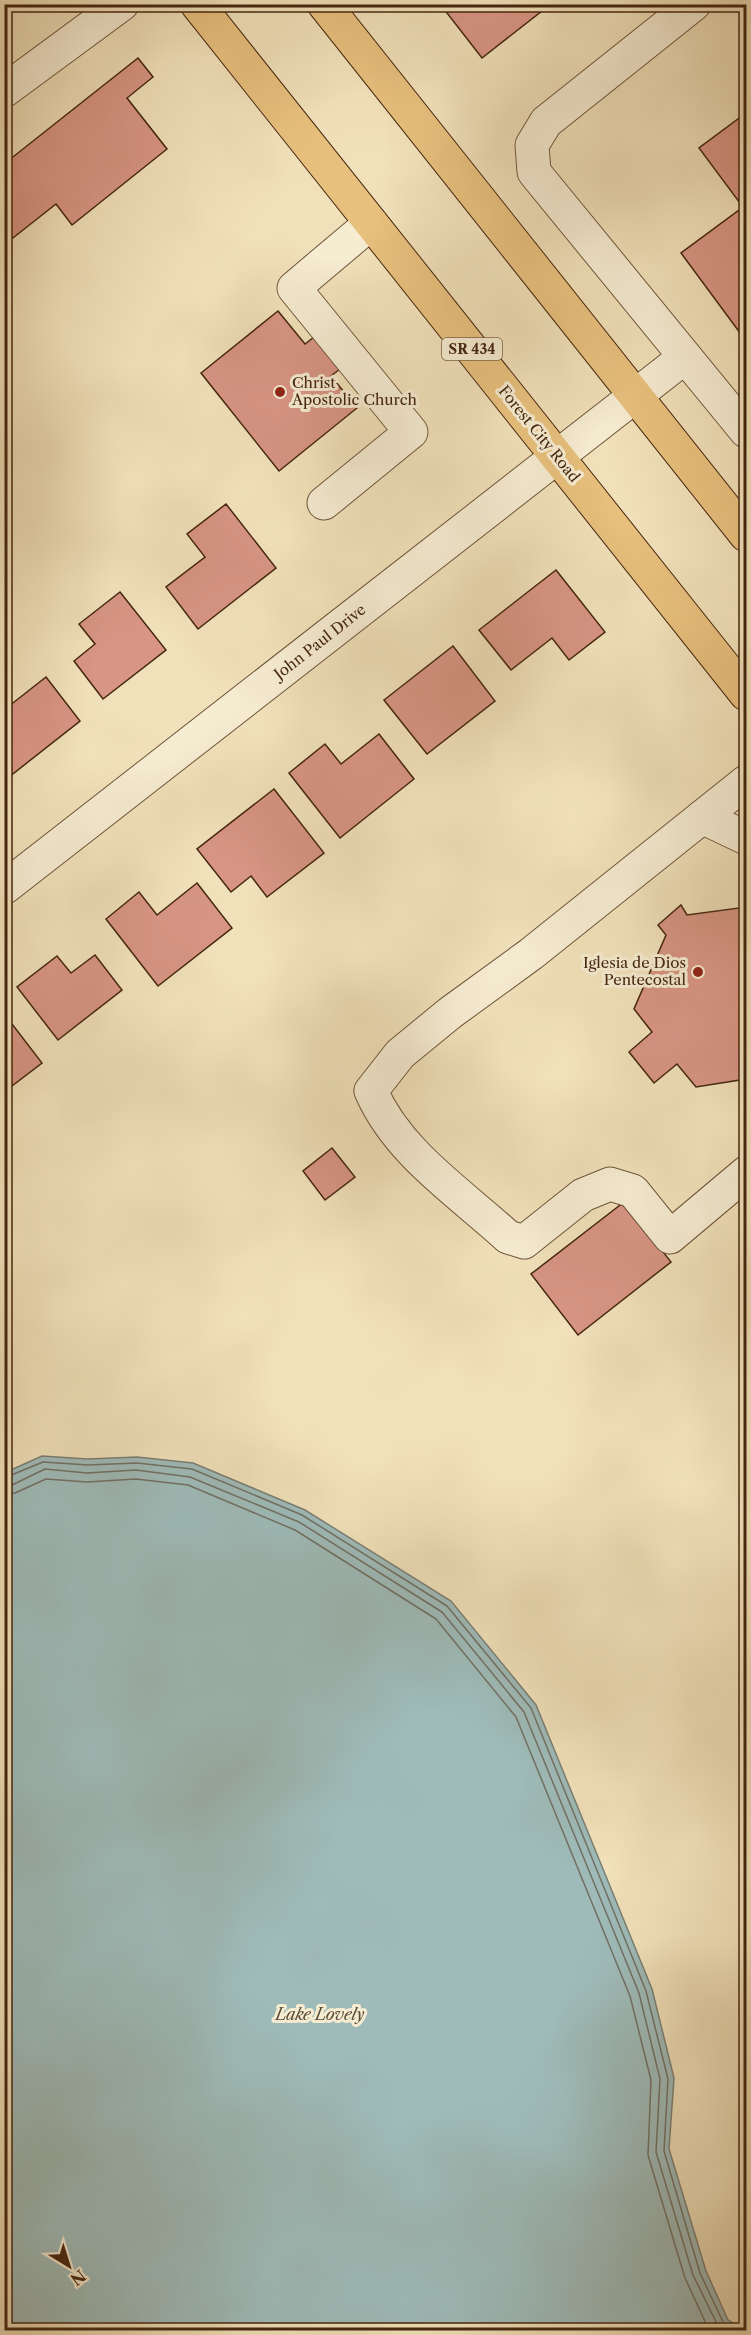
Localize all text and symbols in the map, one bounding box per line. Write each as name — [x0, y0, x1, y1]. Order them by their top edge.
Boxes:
road number: SR 434 — [442, 338, 502, 360]
place label: Christ Apostolic Church — [291, 373, 418, 409]
street label: Forest City Road — [495, 381, 584, 486]
marker: Christ Apostolic Church — [273, 385, 287, 399]
street label: John Paul Drive — [268, 600, 369, 685]
place label: Iglesia de Dios Pentecostal — [583, 953, 687, 989]
marker: Iglesia de Dios Pentecostal — [691, 965, 705, 979]
water label: Lake Lovely — [273, 2004, 365, 2024]
north arrow — [39, 2236, 99, 2296]
text: N — [67, 2266, 90, 2290]

